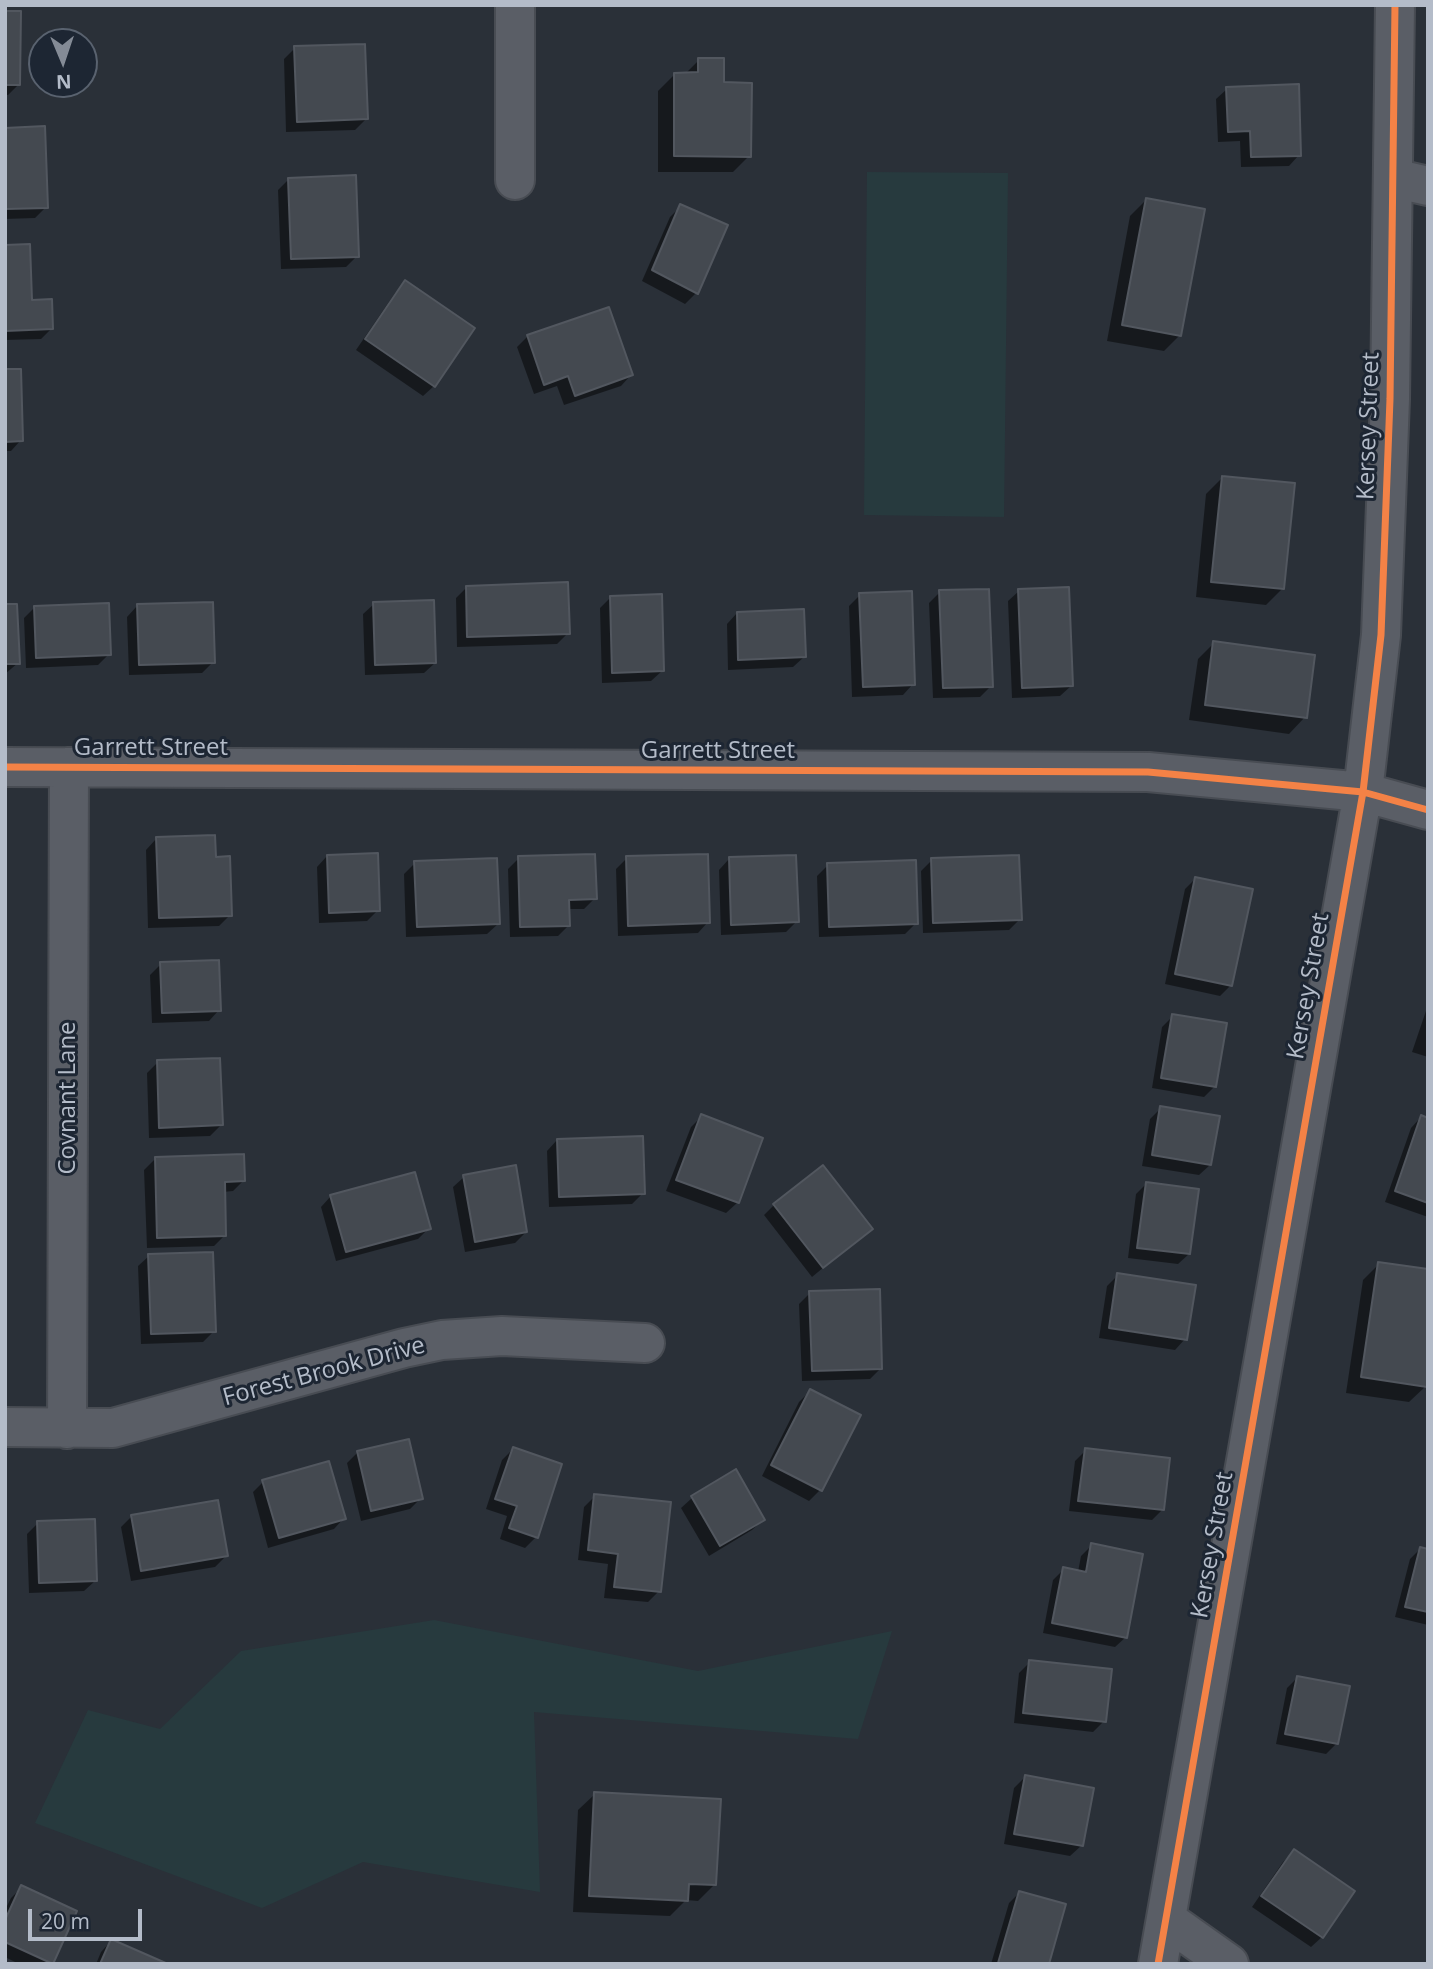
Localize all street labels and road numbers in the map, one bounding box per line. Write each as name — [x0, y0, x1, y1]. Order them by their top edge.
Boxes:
street label: Kersey Street — [1352, 351, 1386, 501]
street label: Garrett Street — [74, 734, 228, 762]
street label: Garrett Street — [641, 737, 795, 765]
street label: Kersey Street — [1282, 911, 1336, 1061]
street label: Covnant Lane — [54, 1021, 82, 1175]
street label: Forest Brook Drive — [220, 1331, 428, 1413]
street label: Kersey Street — [1186, 1470, 1240, 1620]

